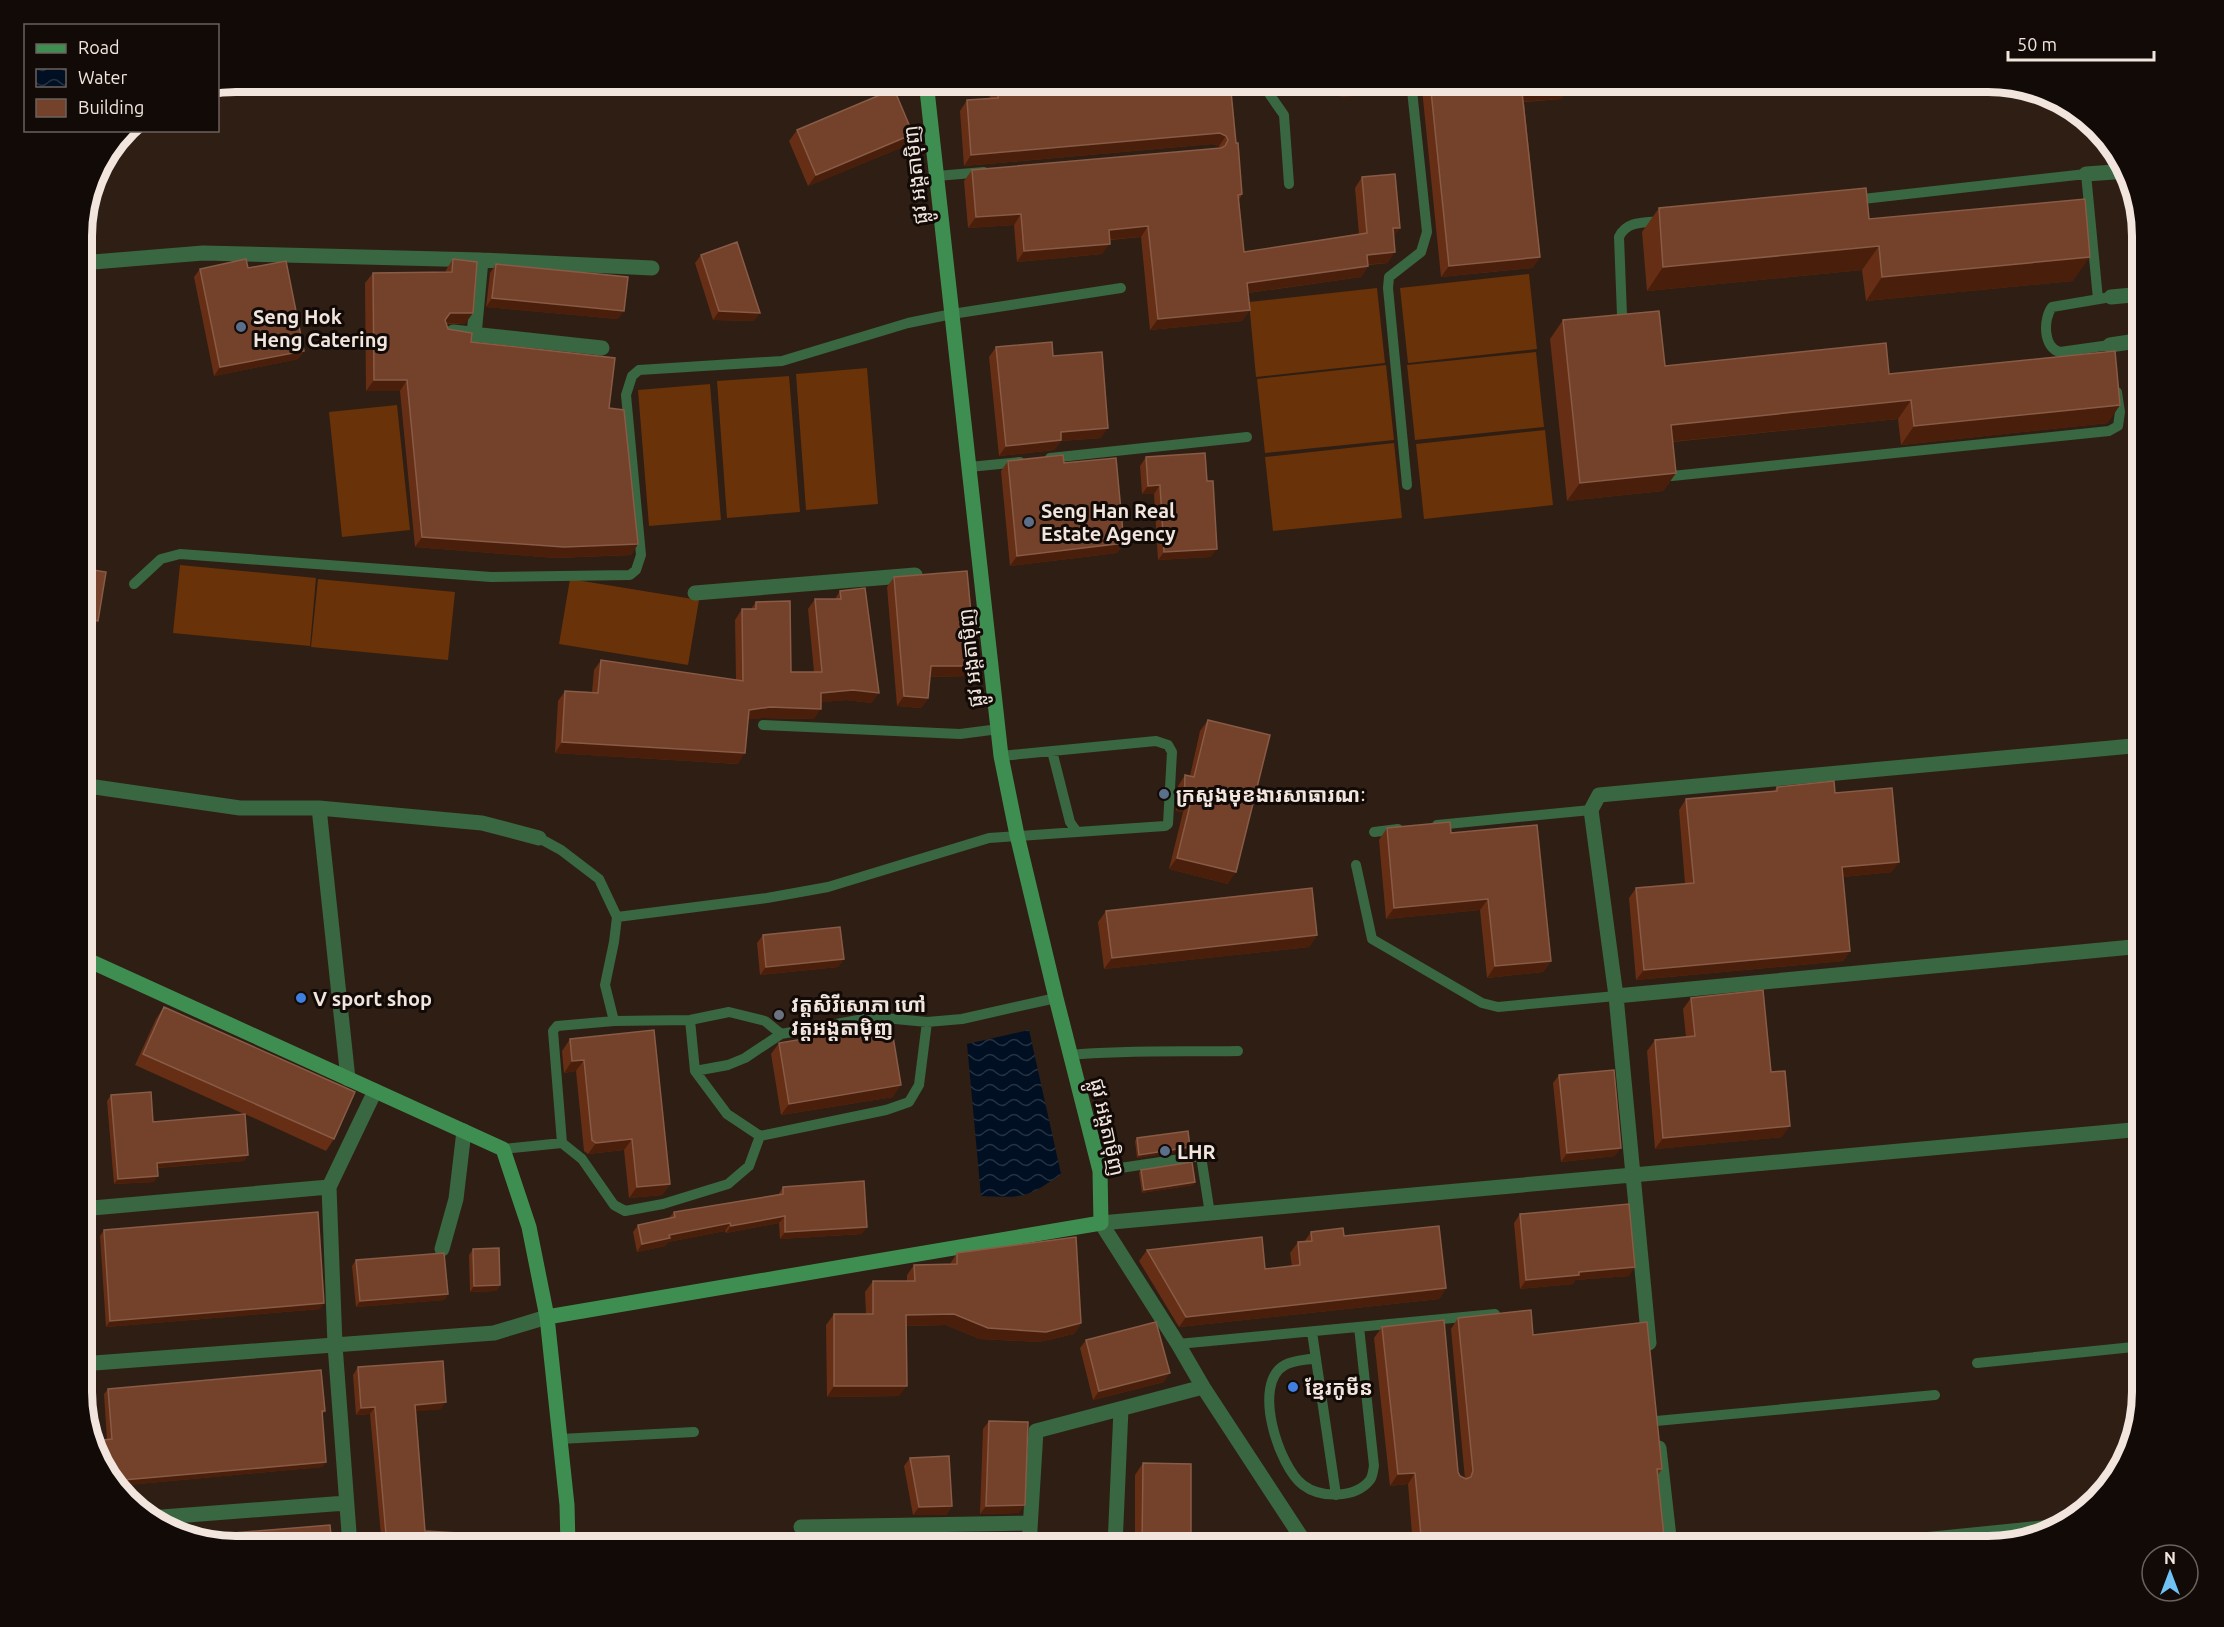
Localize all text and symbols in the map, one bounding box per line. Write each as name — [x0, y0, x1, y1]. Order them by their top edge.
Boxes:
legend — [24, 24, 219, 132]
scale bar — [2008, 24, 2154, 62]
text: 50 m — [2017, 34, 2057, 54]
text: Road — [78, 37, 120, 57]
text: Water — [78, 67, 128, 87]
text: Building — [78, 97, 144, 117]
street label: ផ្លូវ អង្តតាម៉ិញ — [898, 124, 940, 226]
place label: Seng Hok Heng Catering — [253, 305, 388, 351]
marker: Seng Hok Heng Catering — [234, 320, 248, 334]
place label: Seng Han Real Estate Agency — [1041, 499, 1176, 545]
marker: Seng Han Real Estate Agency — [1022, 515, 1036, 529]
street label: ផ្លូវ អង្តតាម៉ិញ — [953, 607, 995, 709]
place label: ក្រសួងមុខងារសាធារណៈ — [1176, 783, 1366, 807]
marker: ក្រសួងមុខងារសាធារណៈ — [1157, 787, 1171, 801]
place label: V sport shop — [313, 987, 432, 1010]
marker: V sport shop — [294, 991, 308, 1005]
place label: វត្តសិរីសោភា ហៅ វត្តអង្តតាម៉ិញ — [791, 993, 926, 1040]
marker: វត្តសិរីសោភា ហៅ វត្តអង្តតាម៉ិញ — [772, 1008, 786, 1022]
street label: ផ្លូវ អង្តតាម៉ិញ — [1079, 1076, 1130, 1180]
place label: LHR — [1177, 1140, 1216, 1163]
marker: LHR — [1158, 1144, 1172, 1158]
place label: ខ្មែរកូមីន — [1305, 1376, 1373, 1400]
marker: ខ្មែរកូមីន — [1286, 1380, 1300, 1394]
north arrow — [2140, 1543, 2200, 1603]
text: N — [2164, 1549, 2176, 1567]

